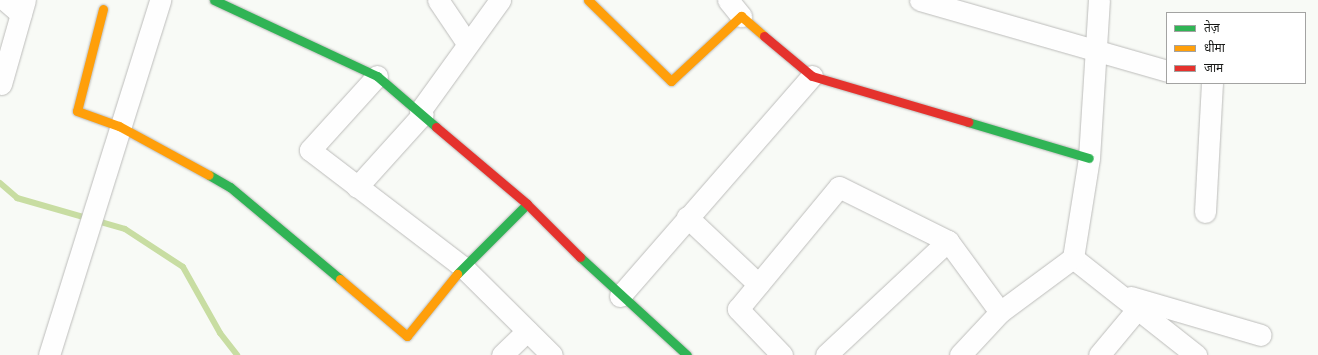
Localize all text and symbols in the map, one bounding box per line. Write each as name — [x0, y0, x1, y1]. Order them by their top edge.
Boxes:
legend — [1166, 12, 1306, 84]
text: तेज़ — [1204, 19, 1220, 35]
text: धीमा — [1204, 39, 1225, 55]
text: जाम — [1204, 59, 1223, 75]

